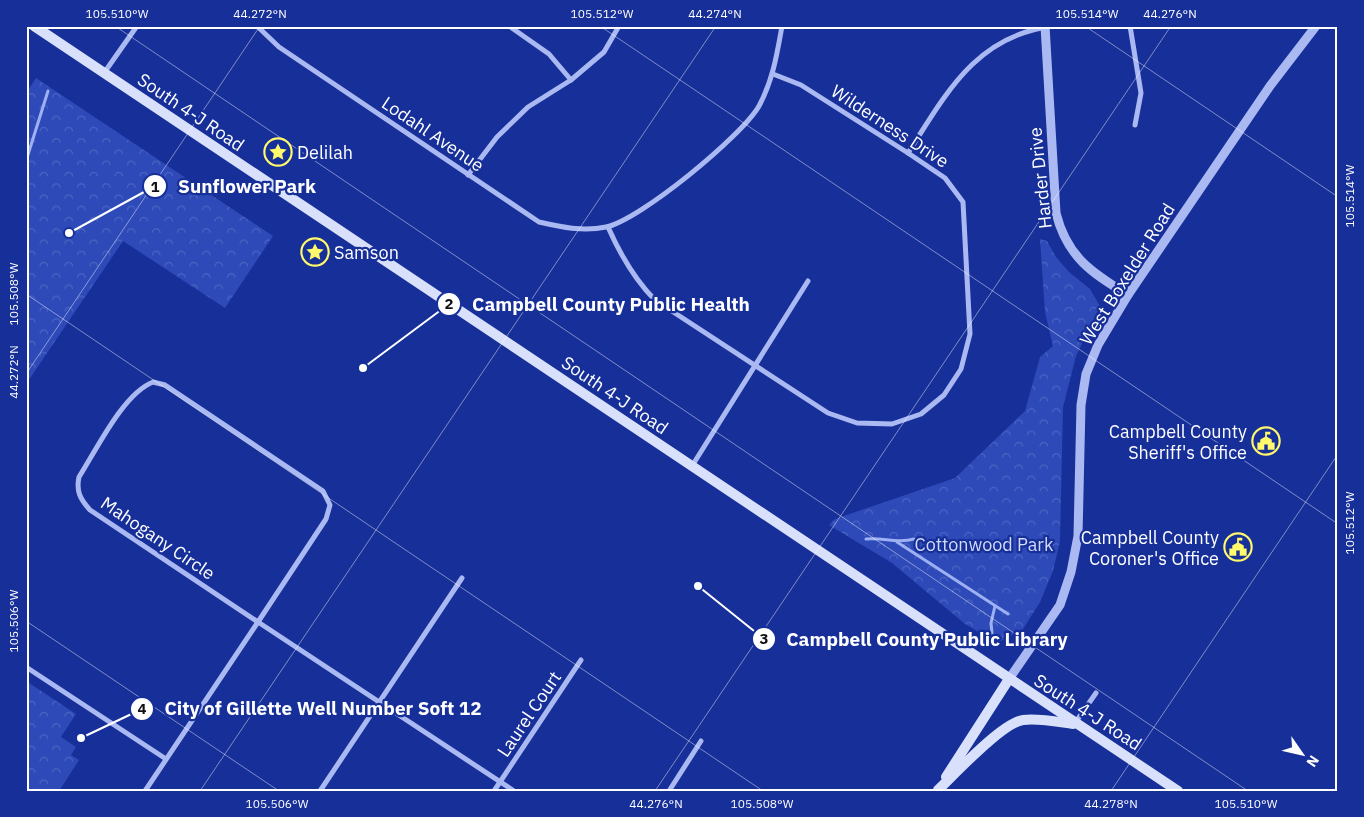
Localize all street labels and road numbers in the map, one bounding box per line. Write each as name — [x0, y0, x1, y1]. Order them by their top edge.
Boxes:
street label: South 4-J Road — [133, 68, 249, 156]
street label: Wilderness Drive — [827, 79, 953, 173]
street label: Lodahl Avenue — [377, 91, 489, 177]
street label: Harder Drive — [1023, 126, 1057, 230]
street label: West Boxelder Road — [1074, 199, 1180, 349]
street label: South 4-J Road — [557, 351, 673, 439]
street label: Mahogany Circle — [96, 491, 220, 585]
street label: Laurel Court — [492, 667, 566, 761]
street label: South 4-J Road — [1030, 669, 1146, 755]

